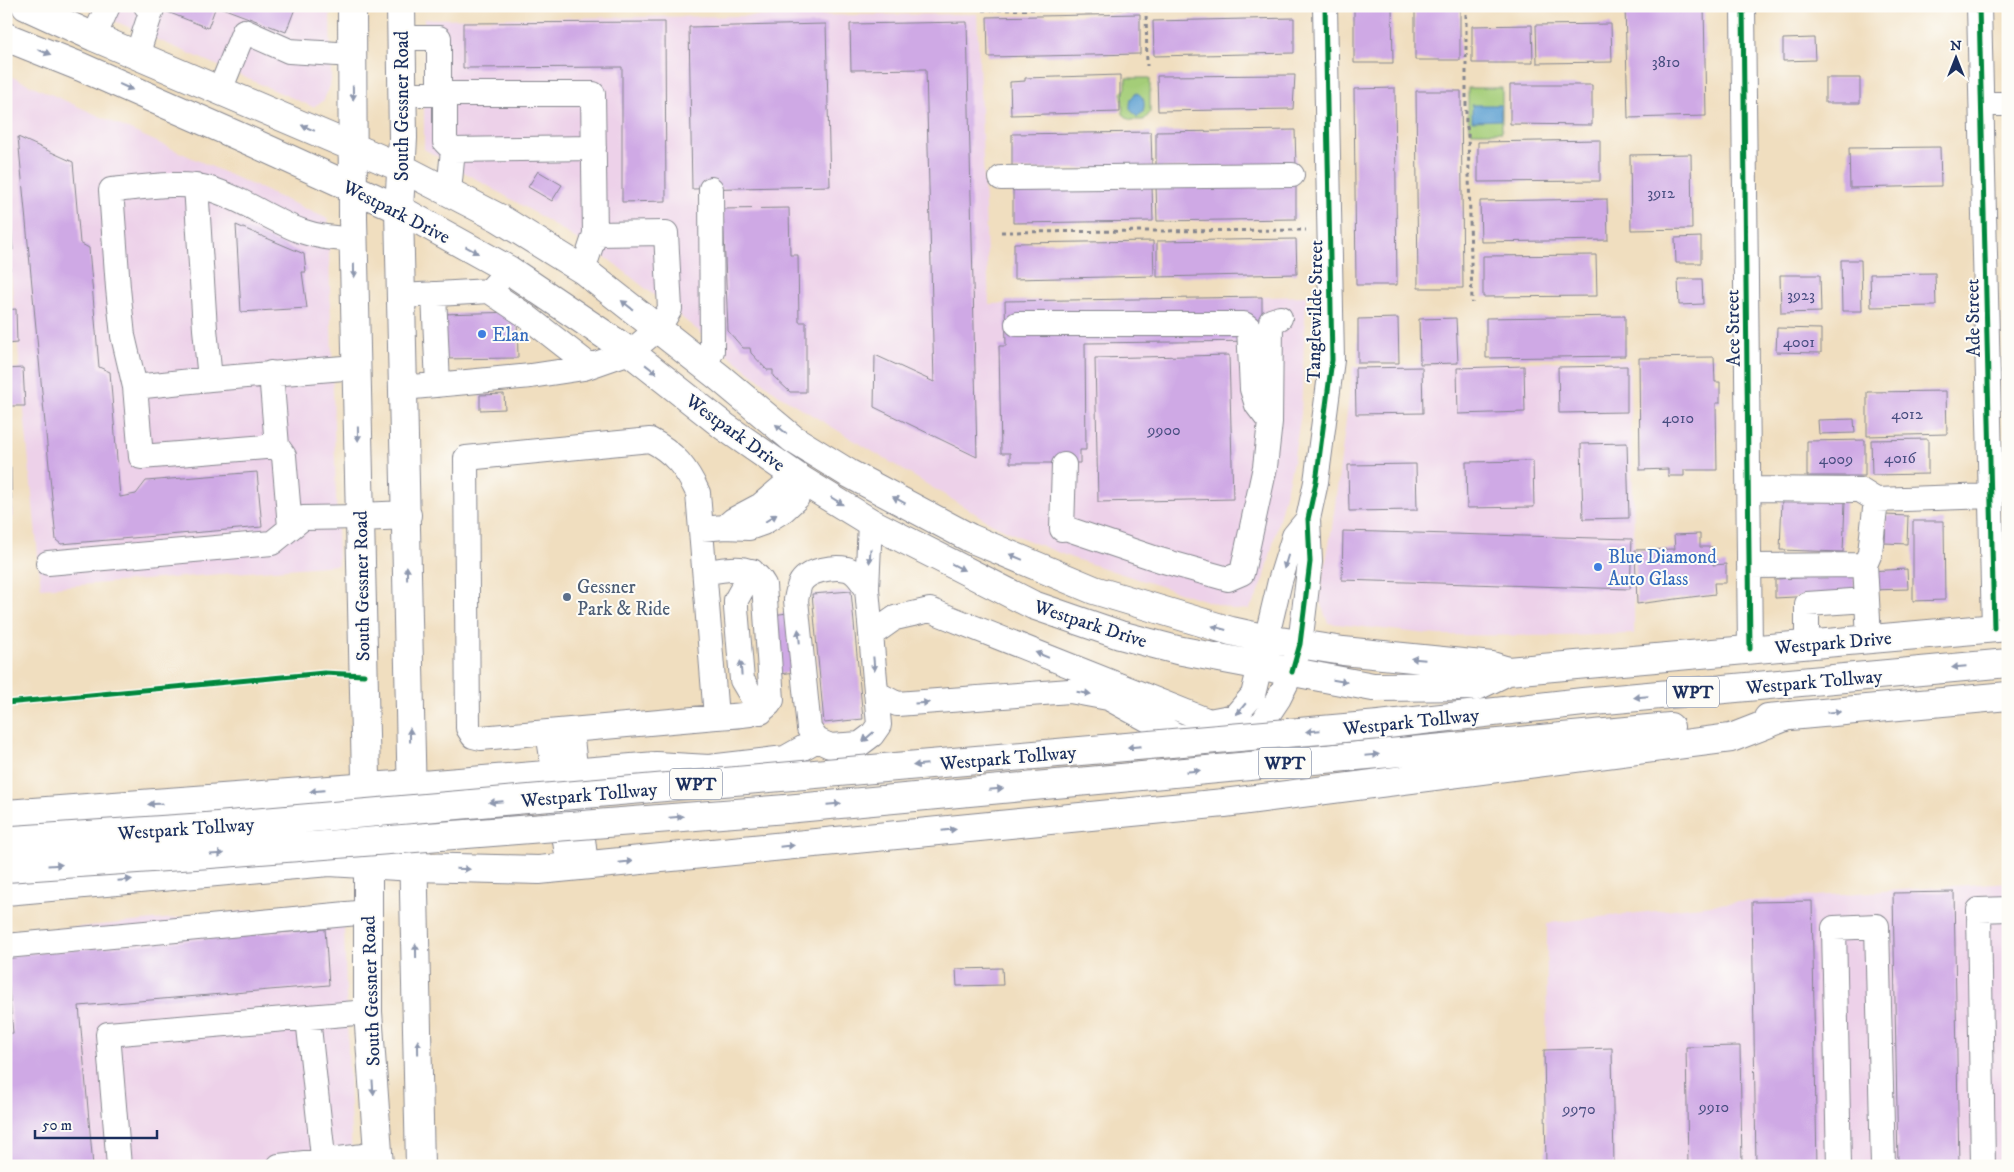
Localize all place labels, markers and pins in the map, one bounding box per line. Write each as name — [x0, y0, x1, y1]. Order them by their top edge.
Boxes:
place label: Elan — [492, 324, 529, 347]
marker: Elan — [476, 328, 488, 340]
place label: Blue Diamond Auto Glass — [1608, 546, 1717, 591]
marker: Blue Diamond Auto Glass — [1592, 561, 1604, 573]
place label: Gessner Park & Ride — [577, 576, 670, 621]
marker: Gessner Park & Ride — [561, 591, 573, 603]

